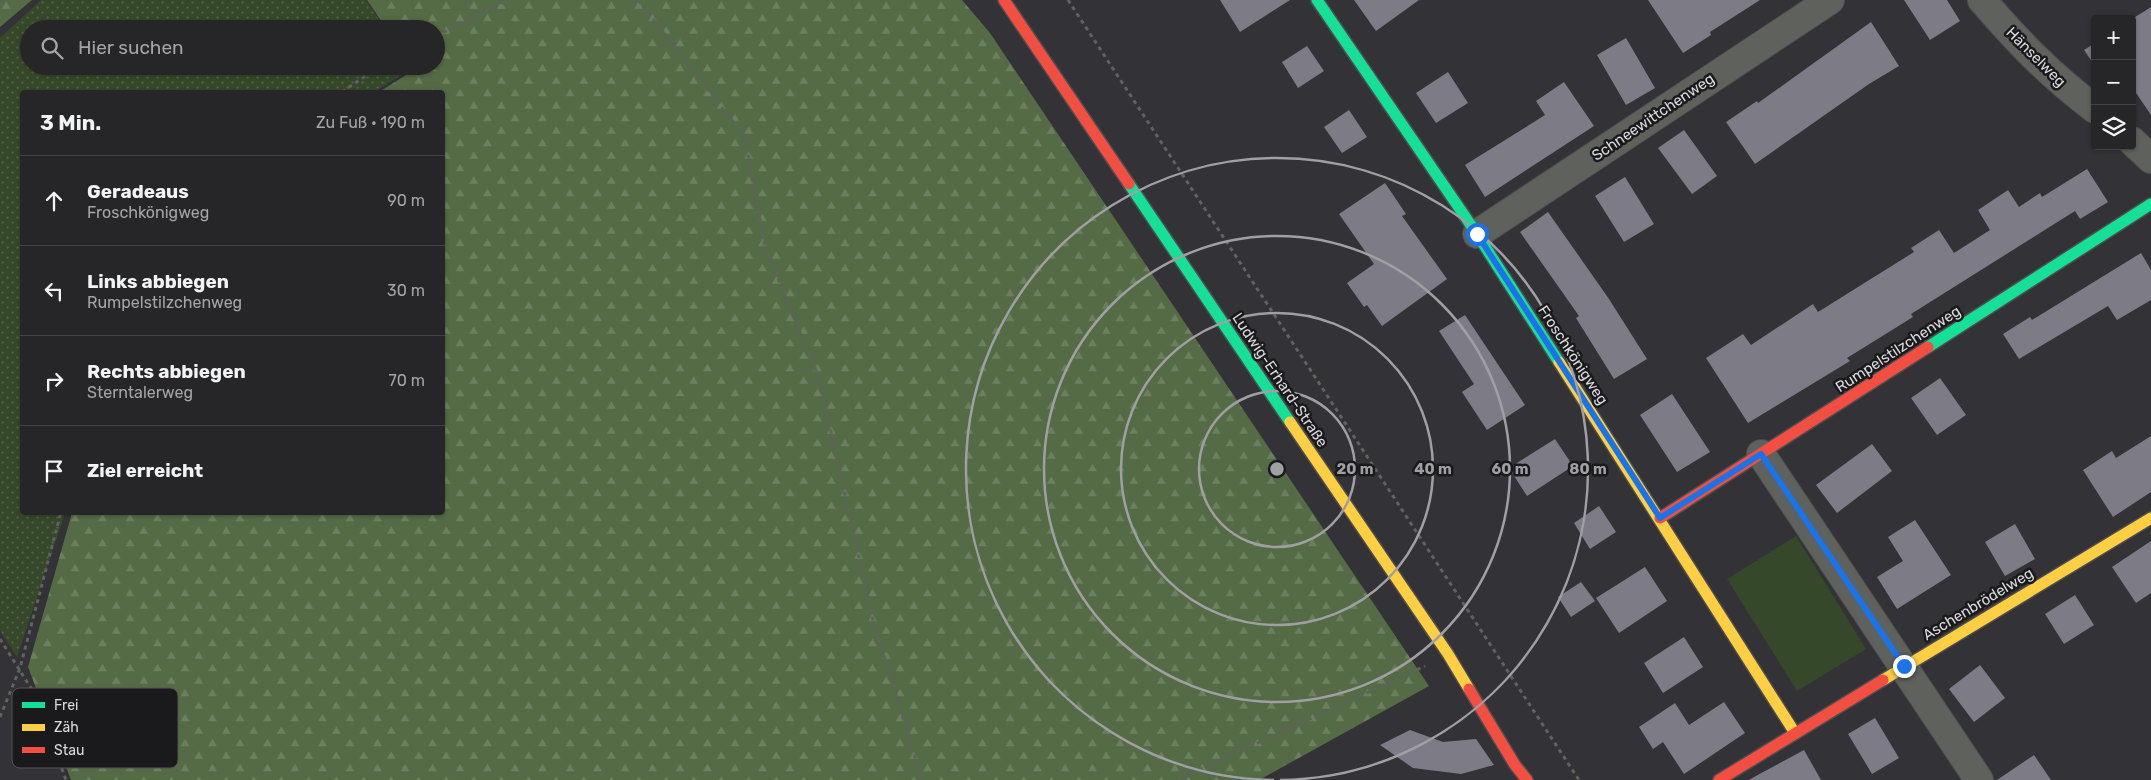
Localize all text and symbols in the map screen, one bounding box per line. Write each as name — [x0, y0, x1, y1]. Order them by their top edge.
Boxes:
map controls — [2091, 15, 2136, 150]
button: + — [2091, 15, 2136, 60]
search box — [20, 20, 445, 75]
street label: Hänselweg — [2002, 23, 2070, 91]
icon: search — [38, 34, 66, 62]
text: Hier suchen — [78, 36, 184, 59]
button: − — [2091, 60, 2136, 105]
street label: Schneewittchenweg — [1588, 69, 1718, 165]
button: layers — [2091, 105, 2136, 150]
text: 3 Min. — [40, 110, 101, 135]
text: Zu Fuß · 190 m — [316, 113, 425, 132]
text: Geradeaus — [87, 180, 189, 203]
icon: ahead — [40, 187, 68, 215]
text: 90 m — [387, 191, 425, 210]
text: Froschkönigweg — [87, 203, 209, 222]
route start — [1466, 223, 1489, 246]
text: Links abbiegen — [87, 270, 229, 293]
icon: left — [40, 277, 68, 305]
text: 30 m — [387, 281, 425, 300]
text: Rumpelstilzchenweg — [87, 293, 242, 312]
street label: Froschkönigweg — [1534, 302, 1612, 408]
street label: Rumpelstilzchenweg — [1832, 302, 1964, 396]
street label: Ludwig-Erhard-Straße — [1228, 310, 1332, 450]
text: Rechts abbiegen — [87, 360, 246, 383]
icon: right — [40, 367, 68, 395]
text: 70 m — [388, 371, 425, 390]
text: Sterntalerweg — [87, 383, 193, 402]
icon: arrive — [40, 457, 68, 485]
text: Ziel erreicht — [87, 459, 203, 482]
centre of rings — [1268, 460, 1286, 478]
text: 20 m — [1337, 460, 1373, 478]
text: 40 m — [1414, 460, 1452, 478]
text: 60 m — [1492, 460, 1528, 478]
text: 80 m — [1569, 460, 1607, 478]
street label: Aschenbrödelweg — [1919, 564, 2037, 644]
route end — [1893, 655, 1916, 678]
legend — [12, 688, 178, 768]
text: Frei — [54, 697, 78, 714]
text: Zäh — [54, 719, 79, 736]
text: Stau — [54, 742, 84, 759]

